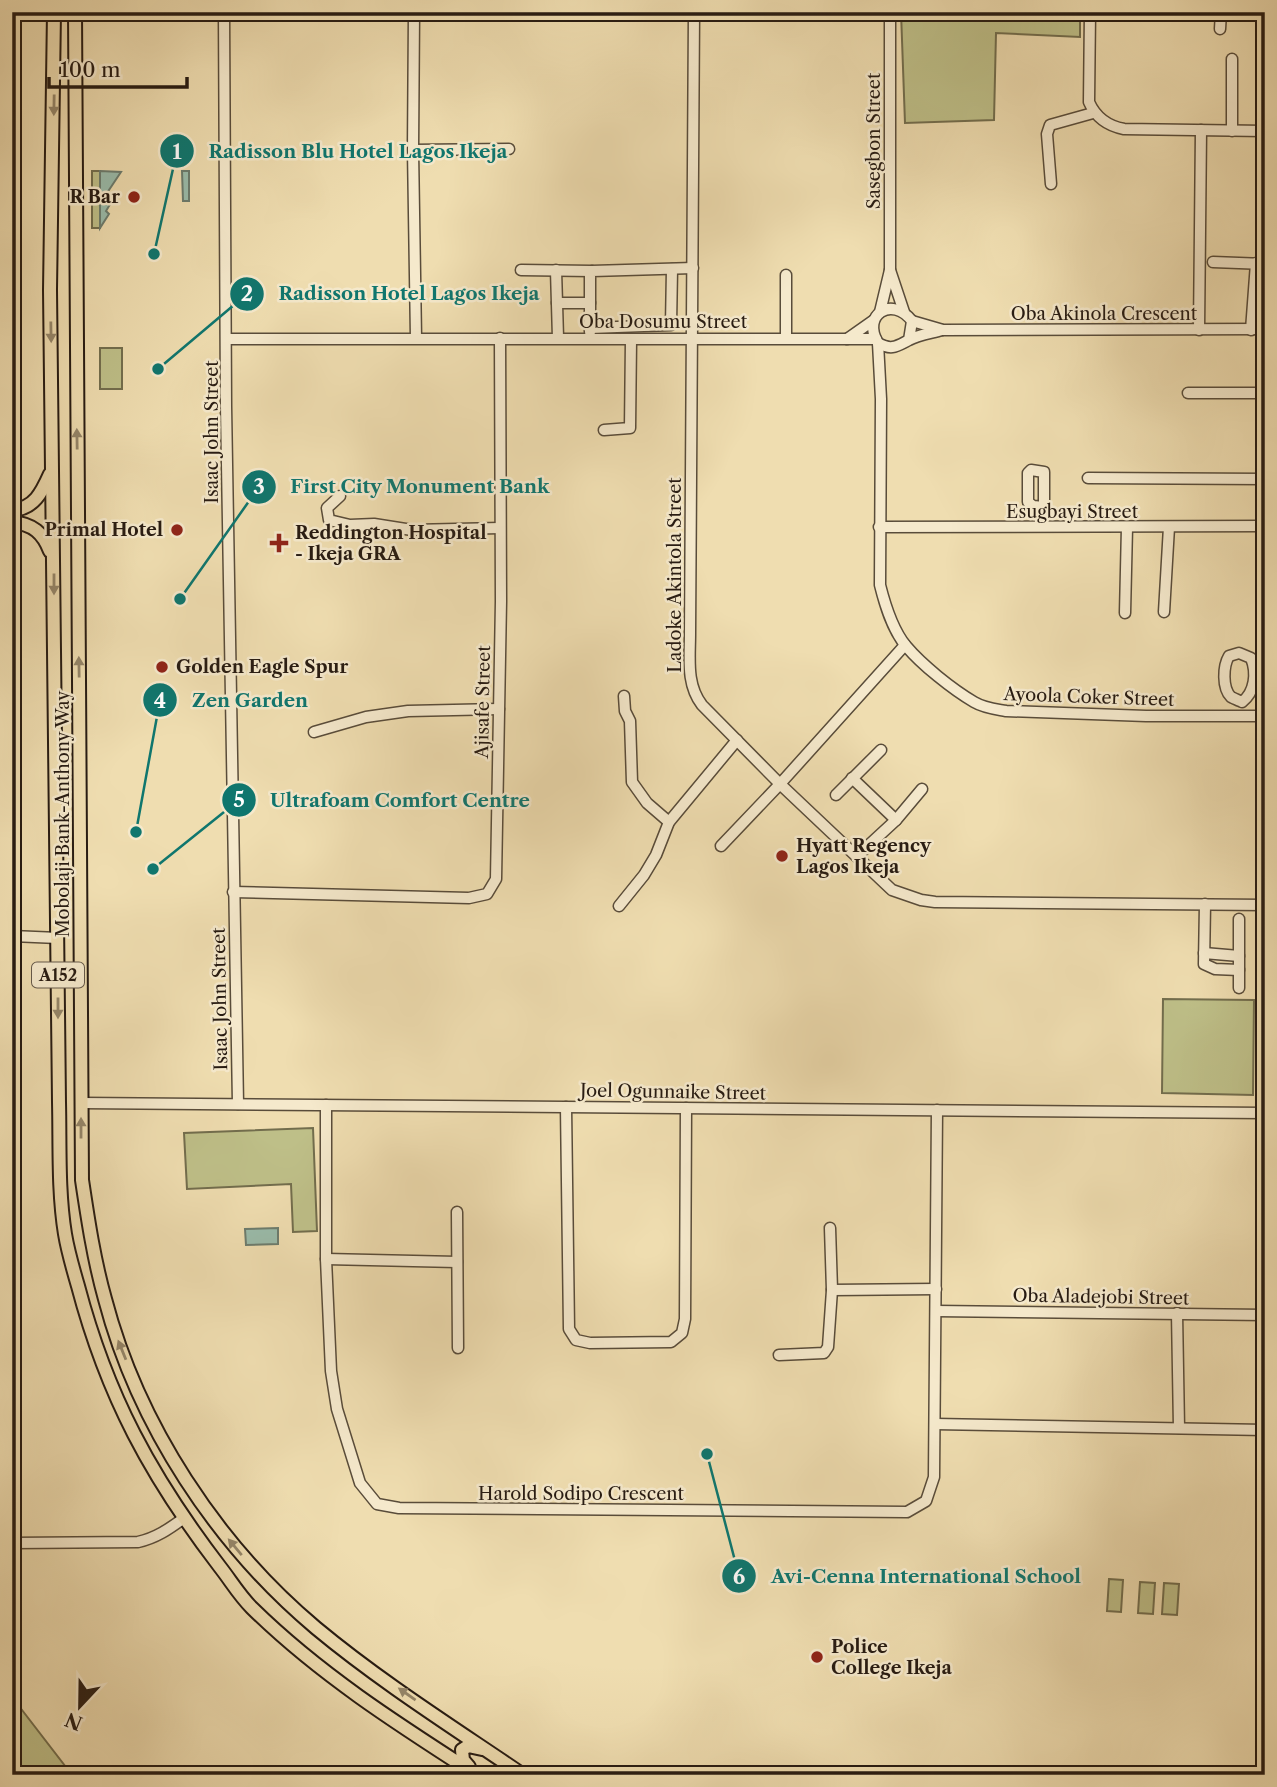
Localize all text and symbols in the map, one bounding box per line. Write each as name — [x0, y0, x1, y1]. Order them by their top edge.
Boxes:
scale bar — [49, 46, 187, 90]
text: 100 m — [60, 57, 121, 82]
street label: Sasegbon Street — [863, 72, 885, 209]
one-way arrow — [48, 94, 59, 116]
callout: Radisson Blu Hotel Lagos Ikeja — [159, 131, 522, 171]
text: 1 — [172, 139, 182, 164]
text: Radisson Blu Hotel Lagos Ikeja — [208, 140, 509, 163]
place label: R Bar — [70, 186, 120, 208]
marker: R Bar — [126, 189, 142, 205]
callout: Radisson Hotel Lagos Ikeja — [229, 274, 554, 314]
text: 2 — [241, 281, 253, 306]
text: Radisson Hotel Lagos Ikeja — [278, 282, 541, 305]
street label: Oba Akinola Crescent — [1011, 303, 1198, 325]
street label: Oba Dosumu Street — [579, 311, 748, 333]
one-way arrow — [45, 322, 56, 344]
street label: Isaac John Street — [201, 360, 223, 504]
one-way arrow — [71, 428, 83, 450]
callout: First City Monument Bank — [241, 467, 564, 507]
text: 3 — [253, 474, 265, 499]
text: First City Monument Bank — [290, 475, 550, 498]
street label: Ladoke Akintola Street — [664, 477, 686, 673]
street label: Esugbayi Street — [1006, 501, 1139, 523]
place label: Primal Hotel — [44, 519, 163, 541]
marker: Primal Hotel — [169, 522, 185, 538]
place label: Reddington Hospital - Ikeja GRA — [295, 522, 487, 565]
marker: Reddington Hospital - Ikeja GRA — [269, 533, 289, 553]
one-way arrow — [48, 574, 60, 596]
street label: Ajisafe Street — [471, 645, 495, 760]
one-way arrow — [73, 656, 85, 678]
place label: Golden Eagle Spur — [176, 656, 349, 678]
marker: Golden Eagle Spur — [154, 659, 170, 675]
callout: Zen Garden — [143, 680, 322, 720]
street label: Ayoola Coker Street — [1002, 683, 1175, 711]
text: 4 — [154, 688, 166, 713]
text: Zen Garden — [192, 689, 308, 712]
street label: Mobolaji Bank-Anthony Way — [52, 690, 74, 937]
callout: Ultrafoam Comfort Centre — [221, 780, 544, 820]
text: 5 — [233, 787, 245, 812]
text: Ultrafoam Comfort Centre — [270, 789, 530, 812]
place label: Hyatt Regency Lagos Ikeja — [796, 835, 932, 878]
marker: Hyatt Regency Lagos Ikeja — [774, 848, 790, 864]
street label: Isaac John Street — [208, 927, 232, 1071]
road number: A152 — [32, 962, 84, 987]
one-way arrow — [52, 997, 64, 1019]
street label: Joel Ogunnaike Street — [577, 1079, 767, 1105]
one-way arrow — [75, 1117, 87, 1139]
street label: Oba Aladejobi Street — [1012, 1284, 1190, 1310]
one-way arrow — [116, 1340, 127, 1361]
street label: Harold Sodipo Crescent — [478, 1483, 685, 1505]
one-way arrow — [227, 1538, 242, 1556]
callout: Avi-Cenna International School — [722, 1556, 1095, 1596]
text: 6 — [733, 1564, 745, 1589]
text: Avi-Cenna International School — [770, 1565, 1081, 1588]
place label: Police College Ikeja — [831, 1636, 952, 1679]
marker: Police College Ikeja — [809, 1649, 825, 1665]
north arrow — [46, 1672, 116, 1742]
one-way arrow — [397, 1688, 416, 1701]
text: N — [62, 1708, 86, 1735]

